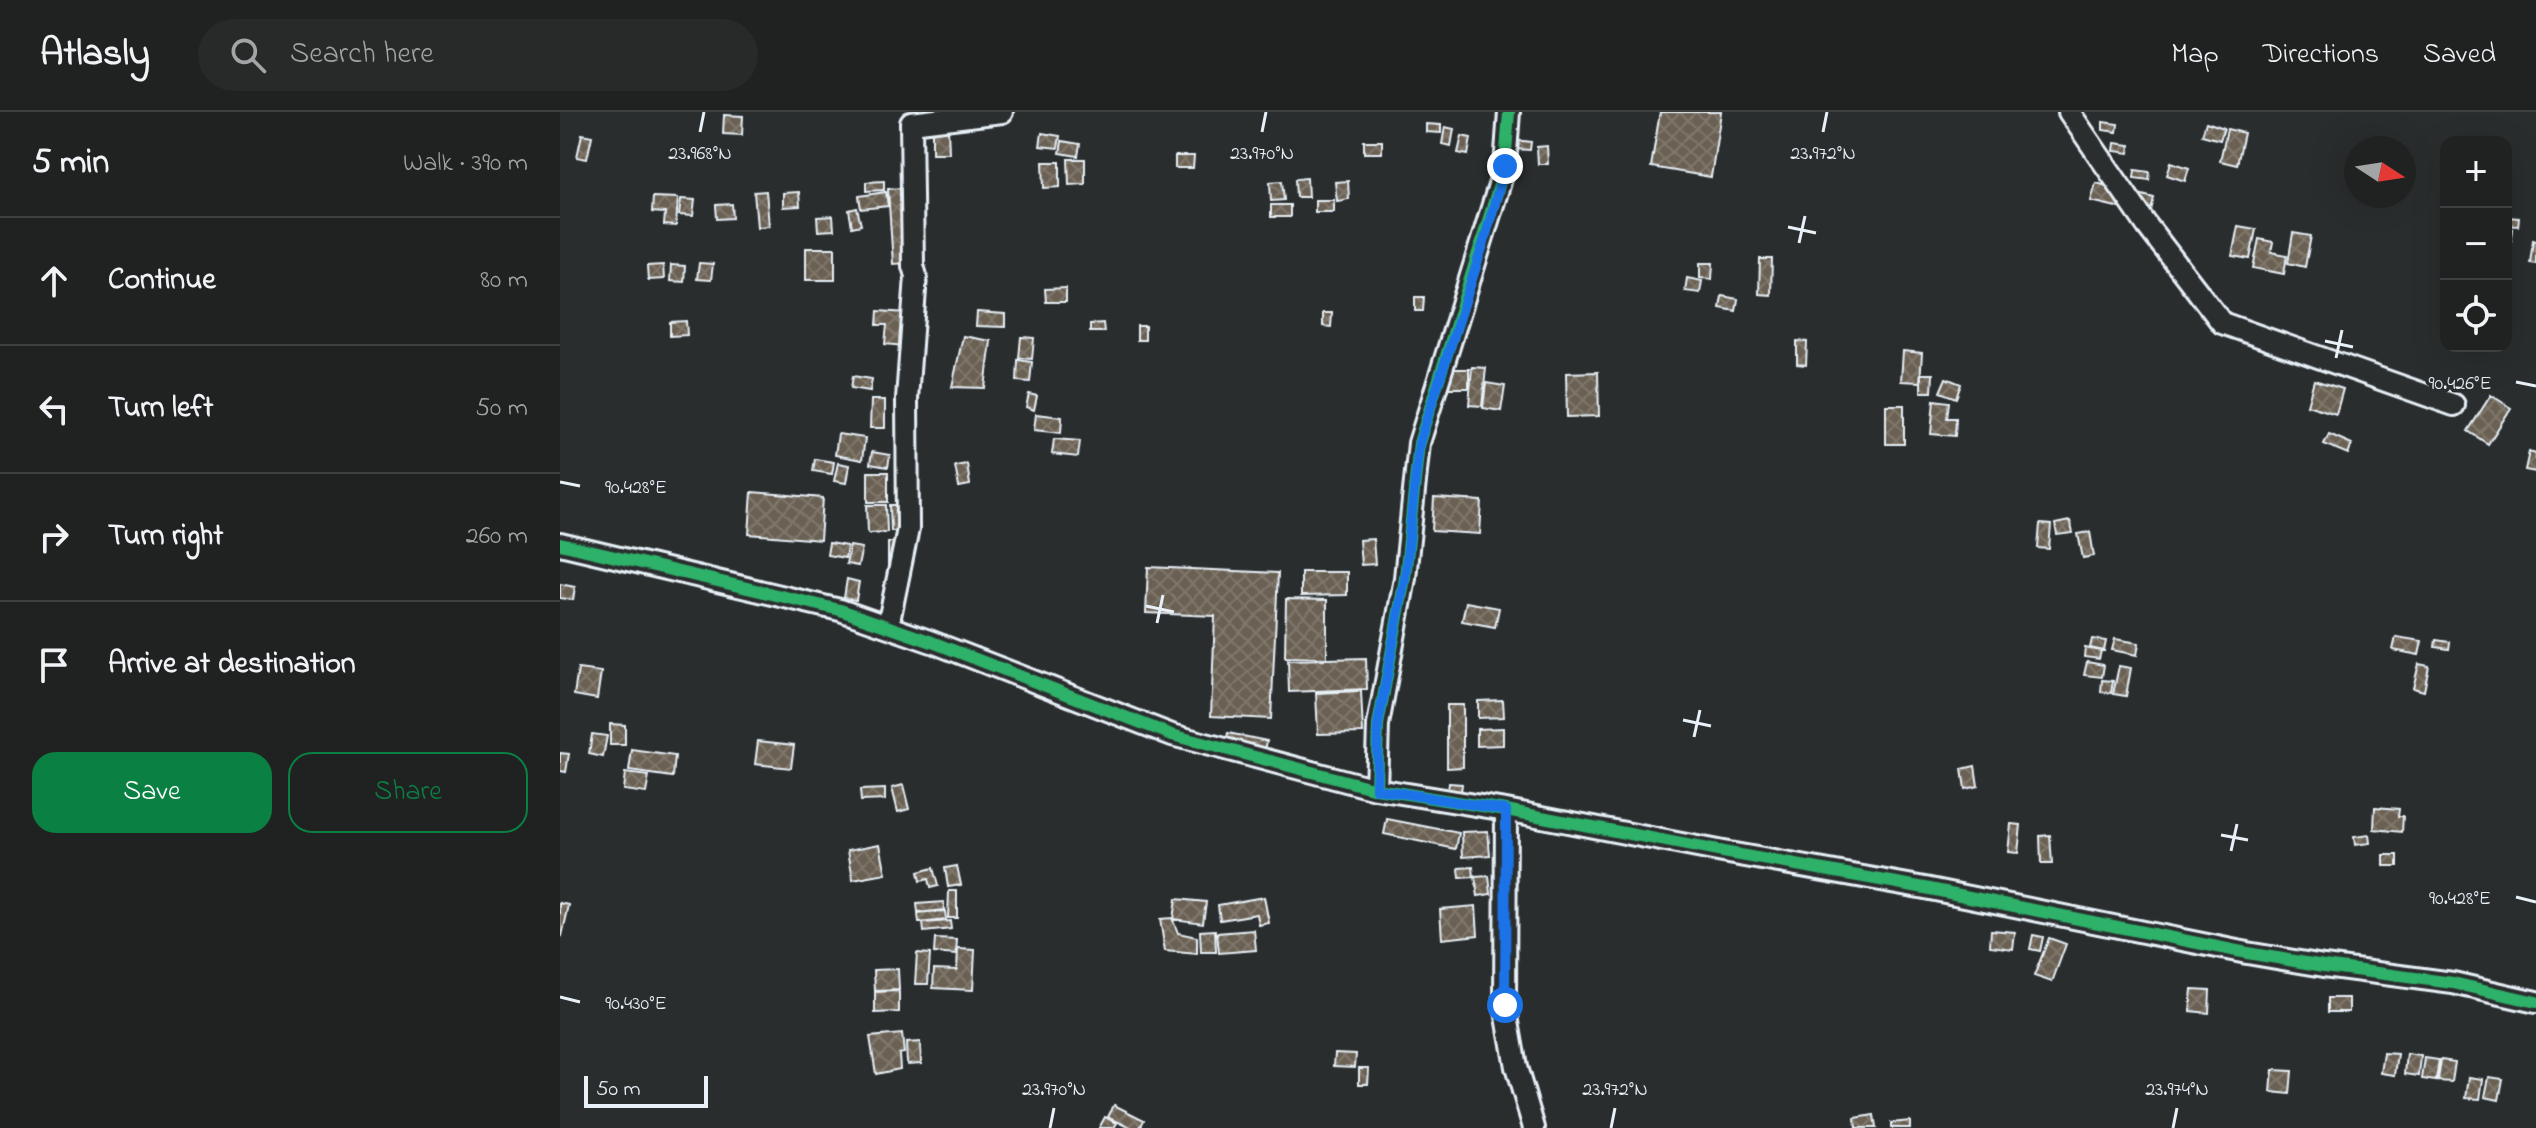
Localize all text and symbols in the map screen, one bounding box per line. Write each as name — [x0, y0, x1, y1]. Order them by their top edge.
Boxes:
search box — [198, 19, 758, 91]
text: Atlasly — [40, 27, 150, 83]
icon: search — [226, 33, 270, 77]
text: Search here — [290, 33, 434, 77]
text: Map — [2171, 35, 2219, 76]
text: Directions — [2263, 35, 2379, 76]
text: Saved — [2423, 35, 2496, 76]
north arrow — [2344, 136, 2416, 208]
map controls — [2440, 136, 2512, 352]
button: + — [2440, 136, 2512, 208]
text: 5 min — [32, 139, 109, 189]
text: 23.968°N — [668, 140, 732, 169]
text: 23.970°N — [1230, 140, 1294, 169]
text: 23.972°N — [1790, 140, 1856, 169]
text: Walk · 390 m — [403, 145, 528, 183]
route end — [1487, 148, 1523, 184]
button: − — [2440, 208, 2512, 280]
icon: ahead — [32, 259, 76, 303]
text: Continue — [108, 259, 216, 303]
text: 80 m — [480, 262, 528, 300]
button: locate — [2440, 280, 2512, 352]
text: 90.426°E — [2428, 370, 2492, 399]
icon: left — [32, 387, 76, 431]
text: Turn left — [108, 387, 213, 431]
text: 50 m — [475, 390, 528, 428]
text: 90.428°E — [605, 474, 667, 503]
icon: right — [32, 515, 76, 559]
text: Turn right — [108, 515, 223, 559]
text: 260 m — [466, 518, 528, 556]
icon: arrive — [32, 643, 76, 687]
text: Arrive at destination — [108, 643, 356, 687]
button: Save — [32, 752, 272, 833]
button: Share — [288, 752, 528, 833]
text: 90.428°E — [2429, 885, 2491, 914]
route start — [1487, 987, 1523, 1023]
text: 90.430°E — [605, 990, 667, 1019]
scale bar — [584, 1072, 708, 1108]
text: 50 m — [596, 1074, 641, 1106]
text: 23.970°N — [1022, 1076, 1086, 1105]
text: 23.972°N — [1582, 1076, 1648, 1105]
text: 23.974°N — [2145, 1076, 2209, 1105]

